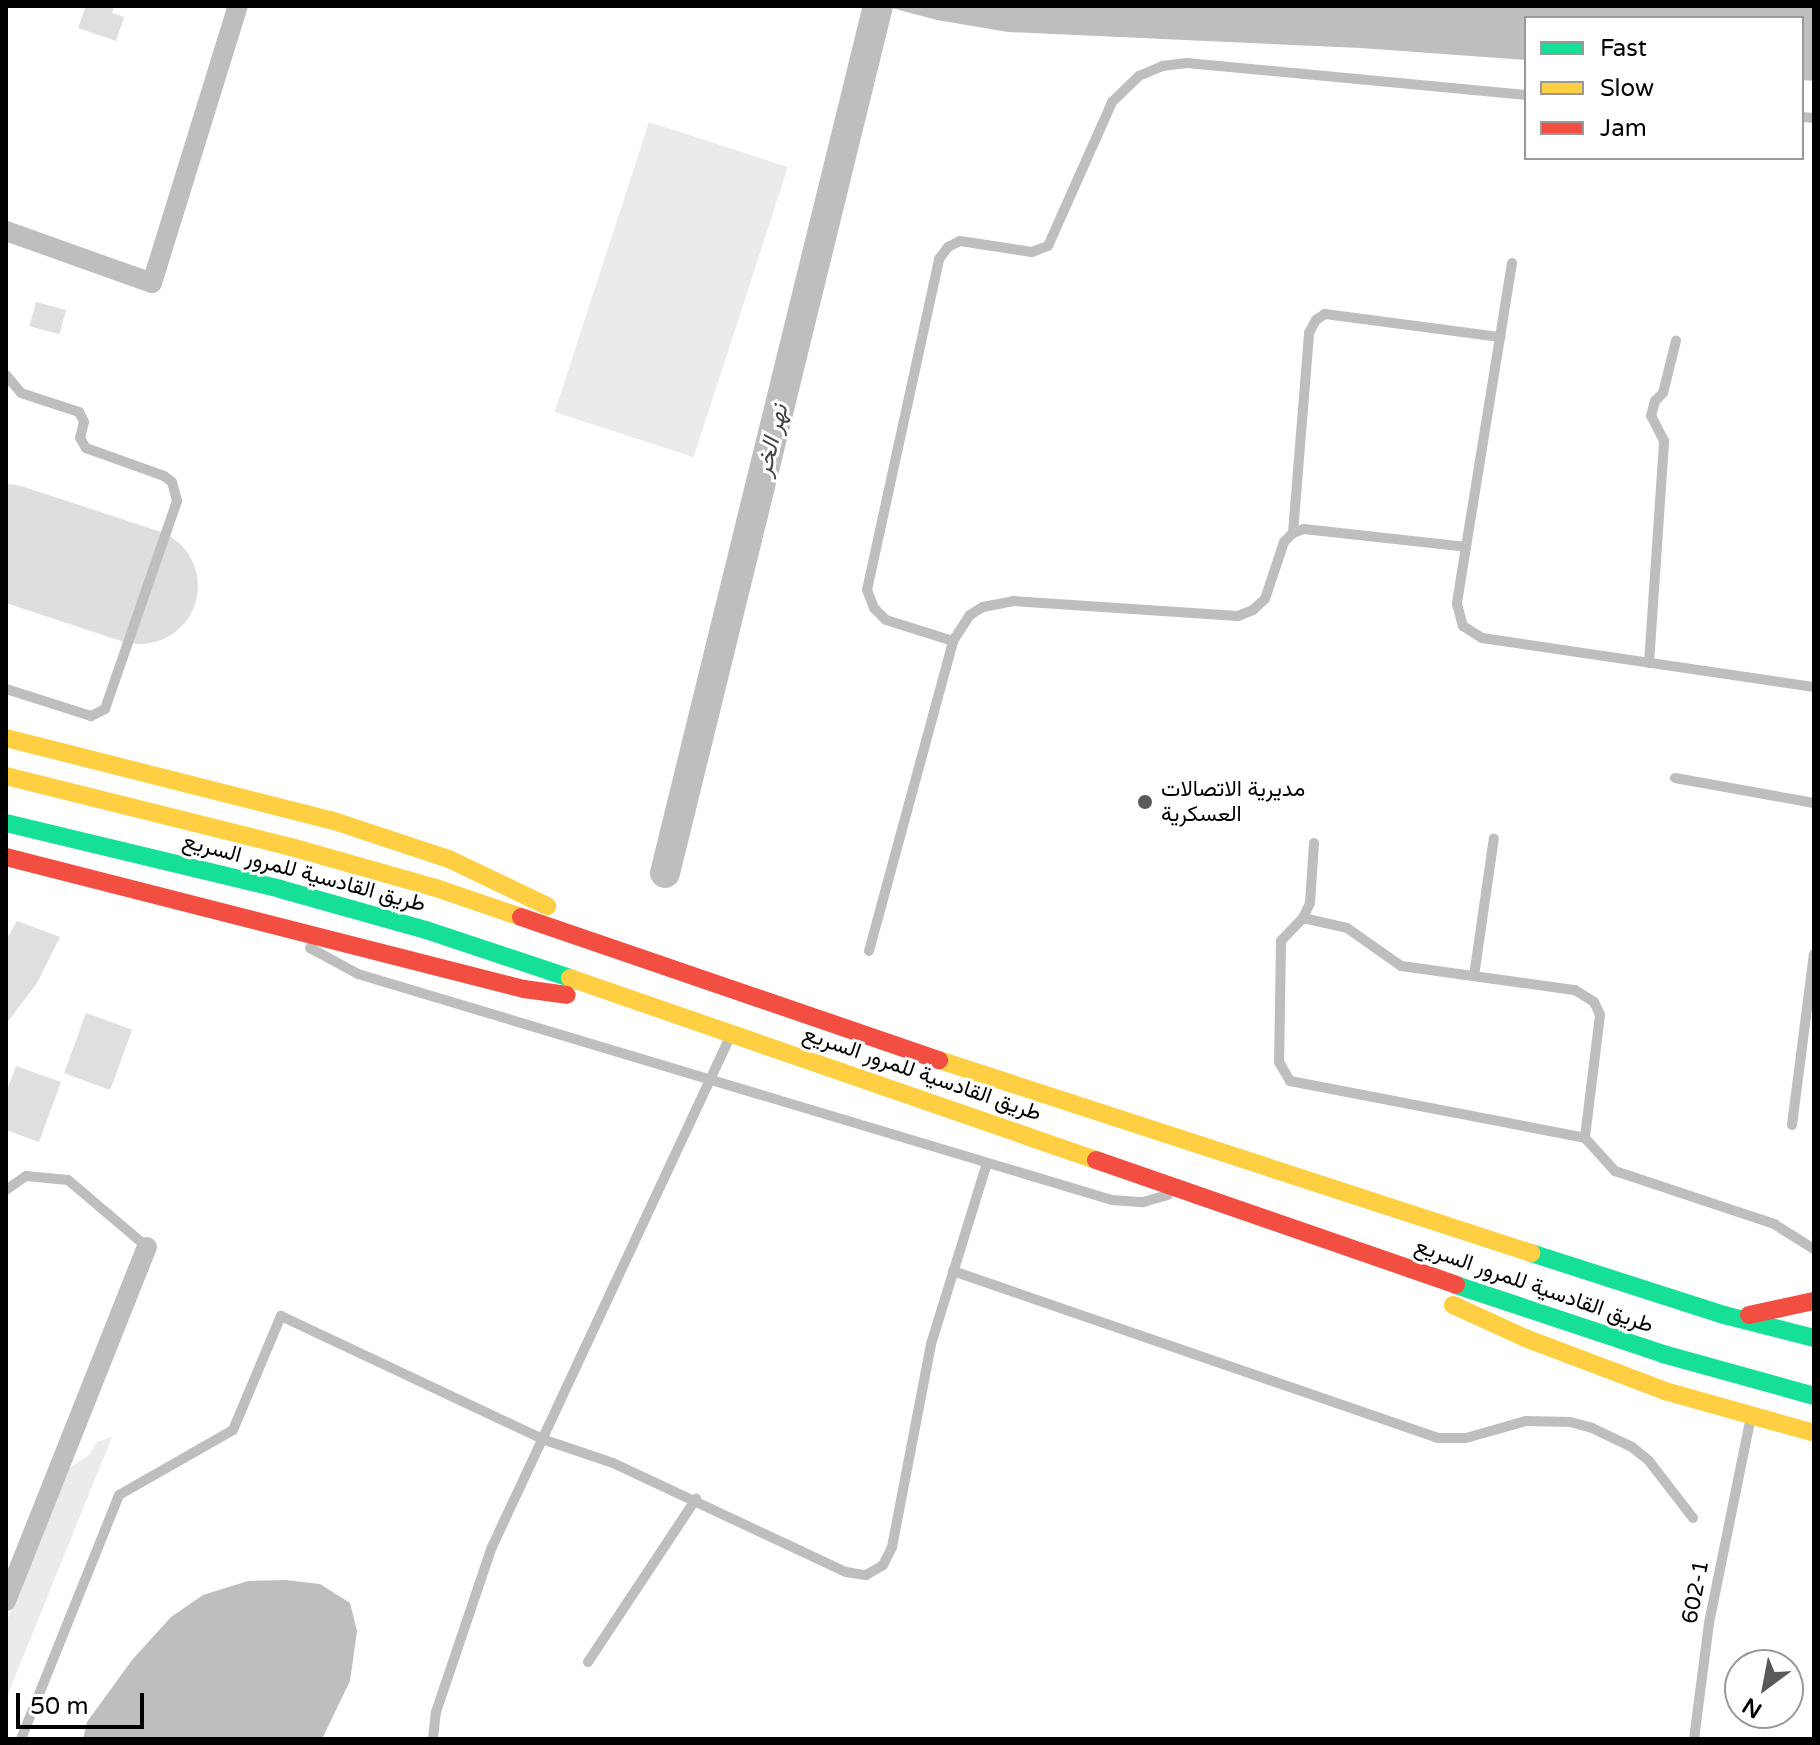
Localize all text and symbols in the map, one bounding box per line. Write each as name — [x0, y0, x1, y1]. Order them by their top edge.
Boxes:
legend — [1524, 16, 1804, 160]
text: Fast — [1600, 34, 1647, 63]
text: Slow — [1600, 74, 1654, 103]
text: Jam — [1600, 114, 1647, 143]
water label: نهر الخر — [749, 401, 795, 479]
place label: مديرية الاتصالات العسكرية — [1161, 776, 1305, 828]
marker: مديرية الاتصالات العسكرية — [1136, 793, 1154, 811]
street label: طريق القادسية للمرور السريع — [180, 828, 428, 918]
street label: طريق القادسية للمرور السريع — [799, 1021, 1045, 1127]
street label: طريق القادسية للمرور السريع — [1411, 1233, 1657, 1339]
street label: 602-1 — [1677, 1558, 1715, 1626]
north arrow — [1724, 1649, 1804, 1729]
scale bar — [20, 1677, 148, 1727]
text: 50 m — [30, 1692, 88, 1721]
text: N — [1738, 1692, 1767, 1723]

